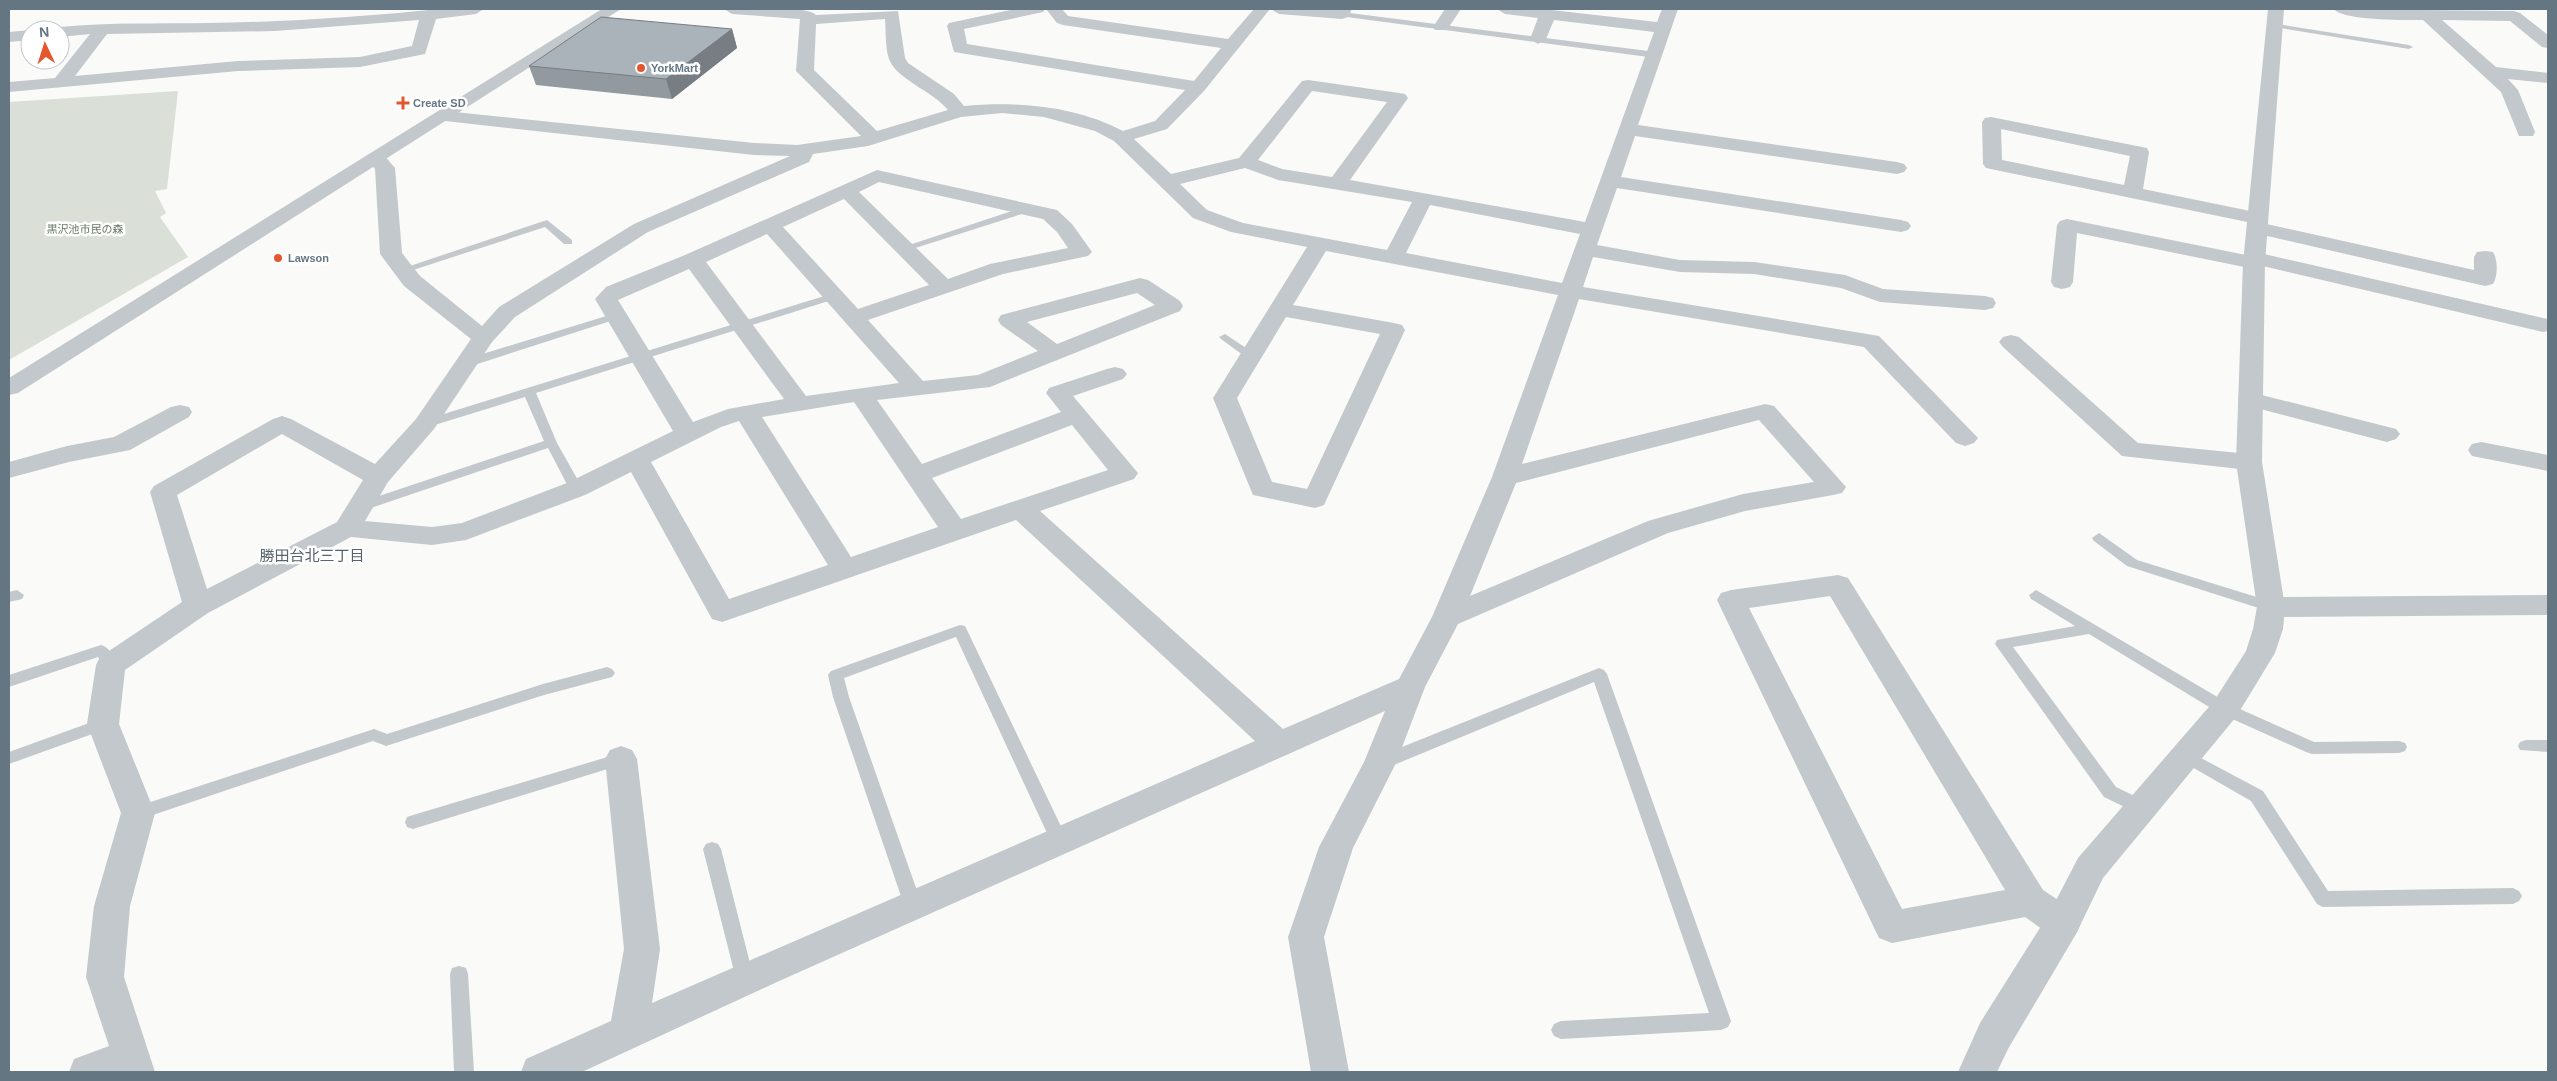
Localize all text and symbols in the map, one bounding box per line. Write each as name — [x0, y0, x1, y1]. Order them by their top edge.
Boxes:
north arrow — [20, 20, 70, 70]
text: N — [38, 24, 50, 40]
marker: YorkMart — [635, 62, 647, 74]
place label: YorkMart — [651, 62, 698, 74]
marker: Create SD — [397, 97, 409, 109]
place label: Create SD — [413, 97, 466, 109]
park label: 黒沢池市民の森 — [47, 223, 124, 235]
marker: Lawson — [272, 252, 284, 264]
place label: Lawson — [288, 252, 329, 264]
district label: 勝田台北三丁目 — [259, 547, 365, 564]

